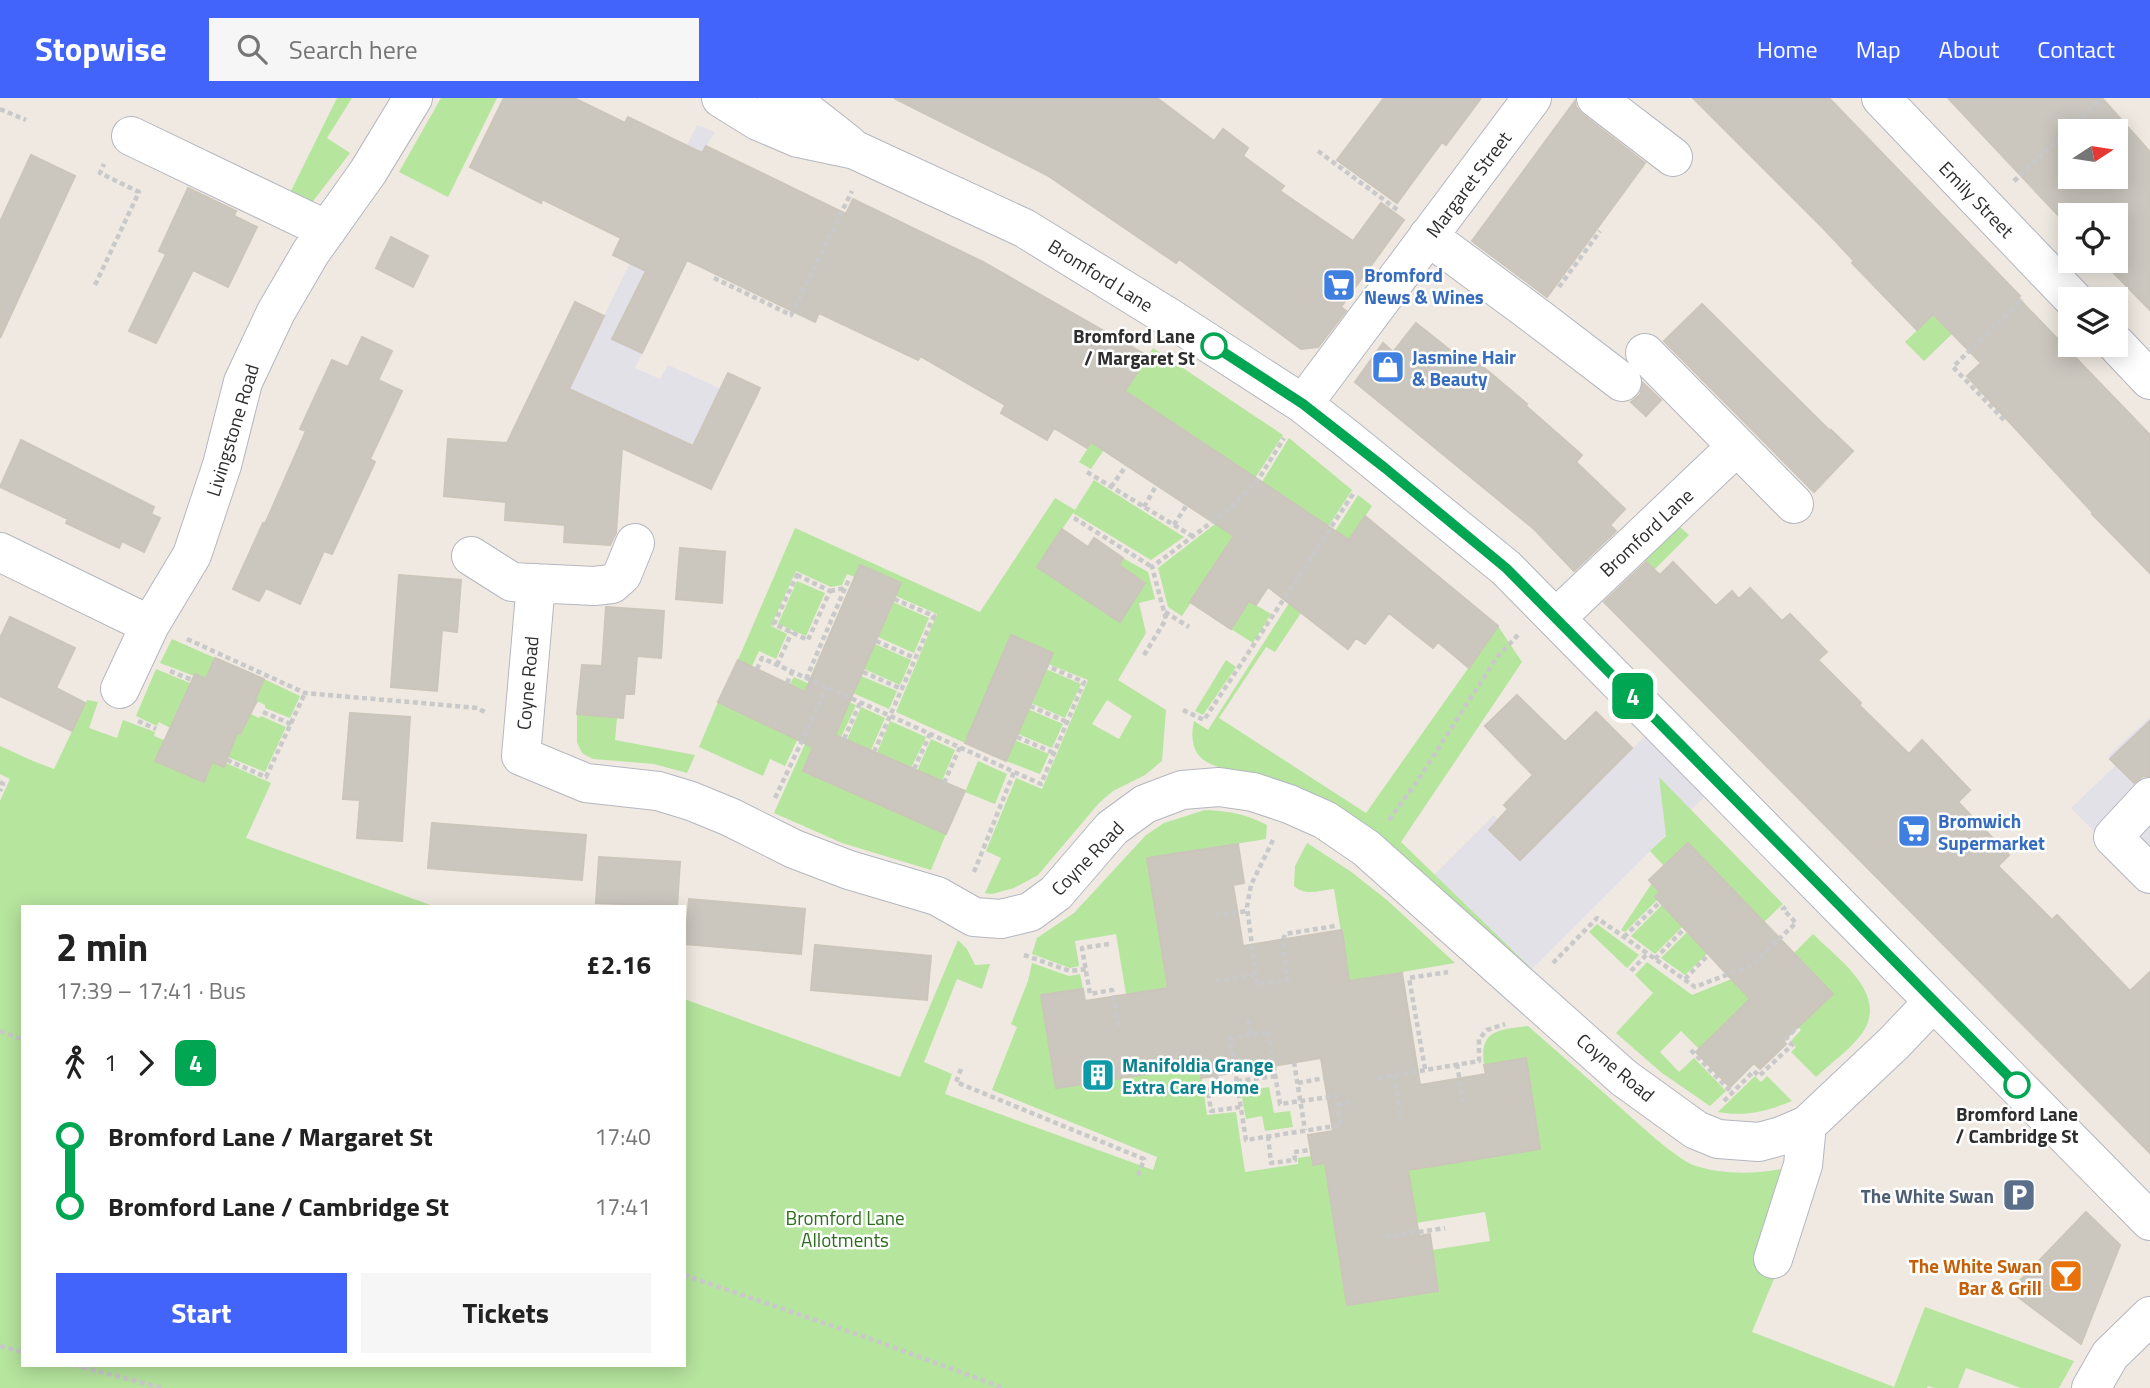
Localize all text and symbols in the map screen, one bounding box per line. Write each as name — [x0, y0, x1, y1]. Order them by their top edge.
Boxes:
search box — [209, 18, 699, 81]
text: Stopwise — [35, 24, 167, 74]
icon: search — [233, 30, 271, 68]
text: Search here — [289, 30, 418, 69]
text: Home — [1757, 31, 1818, 67]
text: Map — [1856, 31, 1901, 67]
text: About — [1939, 31, 1999, 67]
text: Contact — [2037, 31, 2115, 67]
north arrow — [2058, 119, 2128, 189]
map controls — [2058, 119, 2128, 357]
street label: Margaret Street — [1418, 124, 1518, 243]
street label: Emily Street — [1933, 154, 2021, 244]
button: locate — [2058, 203, 2128, 273]
street label: Bromford Lane — [1043, 231, 1159, 319]
place label: Bromford News & Wines — [1364, 260, 1484, 311]
supermarket icon: Bromford News & Wines — [1320, 266, 1358, 304]
button: layers — [2058, 287, 2128, 357]
place label: Bromford Lane / Margaret St — [1073, 321, 1195, 372]
marker: Bromford Lane / Margaret St — [1201, 333, 1227, 359]
place label: Jasmine Hair & Beauty — [1412, 342, 1516, 393]
shop icon: Jasmine Hair & Beauty — [1369, 348, 1407, 386]
street label: Livingstone Road — [198, 360, 266, 500]
street label: Bromford Lane — [1593, 481, 1699, 583]
street label: Coyne Road — [508, 635, 546, 731]
line badge: 4 — [1610, 673, 1656, 719]
text: 4 — [1626, 678, 1640, 714]
place label: Bromwich Supermarket — [1938, 806, 2045, 857]
supermarket icon: Bromwich Supermarket — [1895, 812, 1933, 850]
street label: Coyne Road — [1044, 814, 1130, 902]
text: 2 min — [56, 918, 148, 976]
text: £2.16 — [586, 945, 651, 984]
text: 17:39 – 17:41 · Bus — [56, 973, 246, 1008]
street label: Coyne Road — [1571, 1026, 1661, 1108]
icon: walk — [56, 1044, 94, 1082]
icon: forward — [127, 1044, 165, 1082]
text: 1 — [104, 1045, 117, 1080]
text: 4 — [189, 1045, 202, 1081]
place label: Manifoldia Grange Extra Care Home — [1122, 1050, 1274, 1101]
building icon: Manifoldia Grange Extra Care Home — [1079, 1056, 1117, 1094]
marker: Bromford Lane / Cambridge St — [2004, 1072, 2030, 1098]
place label: Bromford Lane / Cambridge St — [1956, 1099, 2079, 1150]
text: Bromford Lane / Margaret St — [108, 1117, 433, 1156]
text: 17:40 — [594, 1119, 651, 1154]
parking icon: The White Swan — [2000, 1176, 2038, 1214]
place label: The White Swan — [1861, 1181, 1994, 1210]
text: Bromford Lane / Cambridge St — [108, 1187, 449, 1226]
text: 17:41 — [594, 1189, 651, 1224]
park label: Bromford Lane Allotments — [785, 1203, 905, 1254]
place label: The White Swan Bar & Grill — [1909, 1251, 2042, 1302]
bar icon: The White Swan Bar & Grill — [2047, 1257, 2085, 1295]
button: Start — [56, 1273, 347, 1353]
button: Tickets — [361, 1273, 651, 1353]

